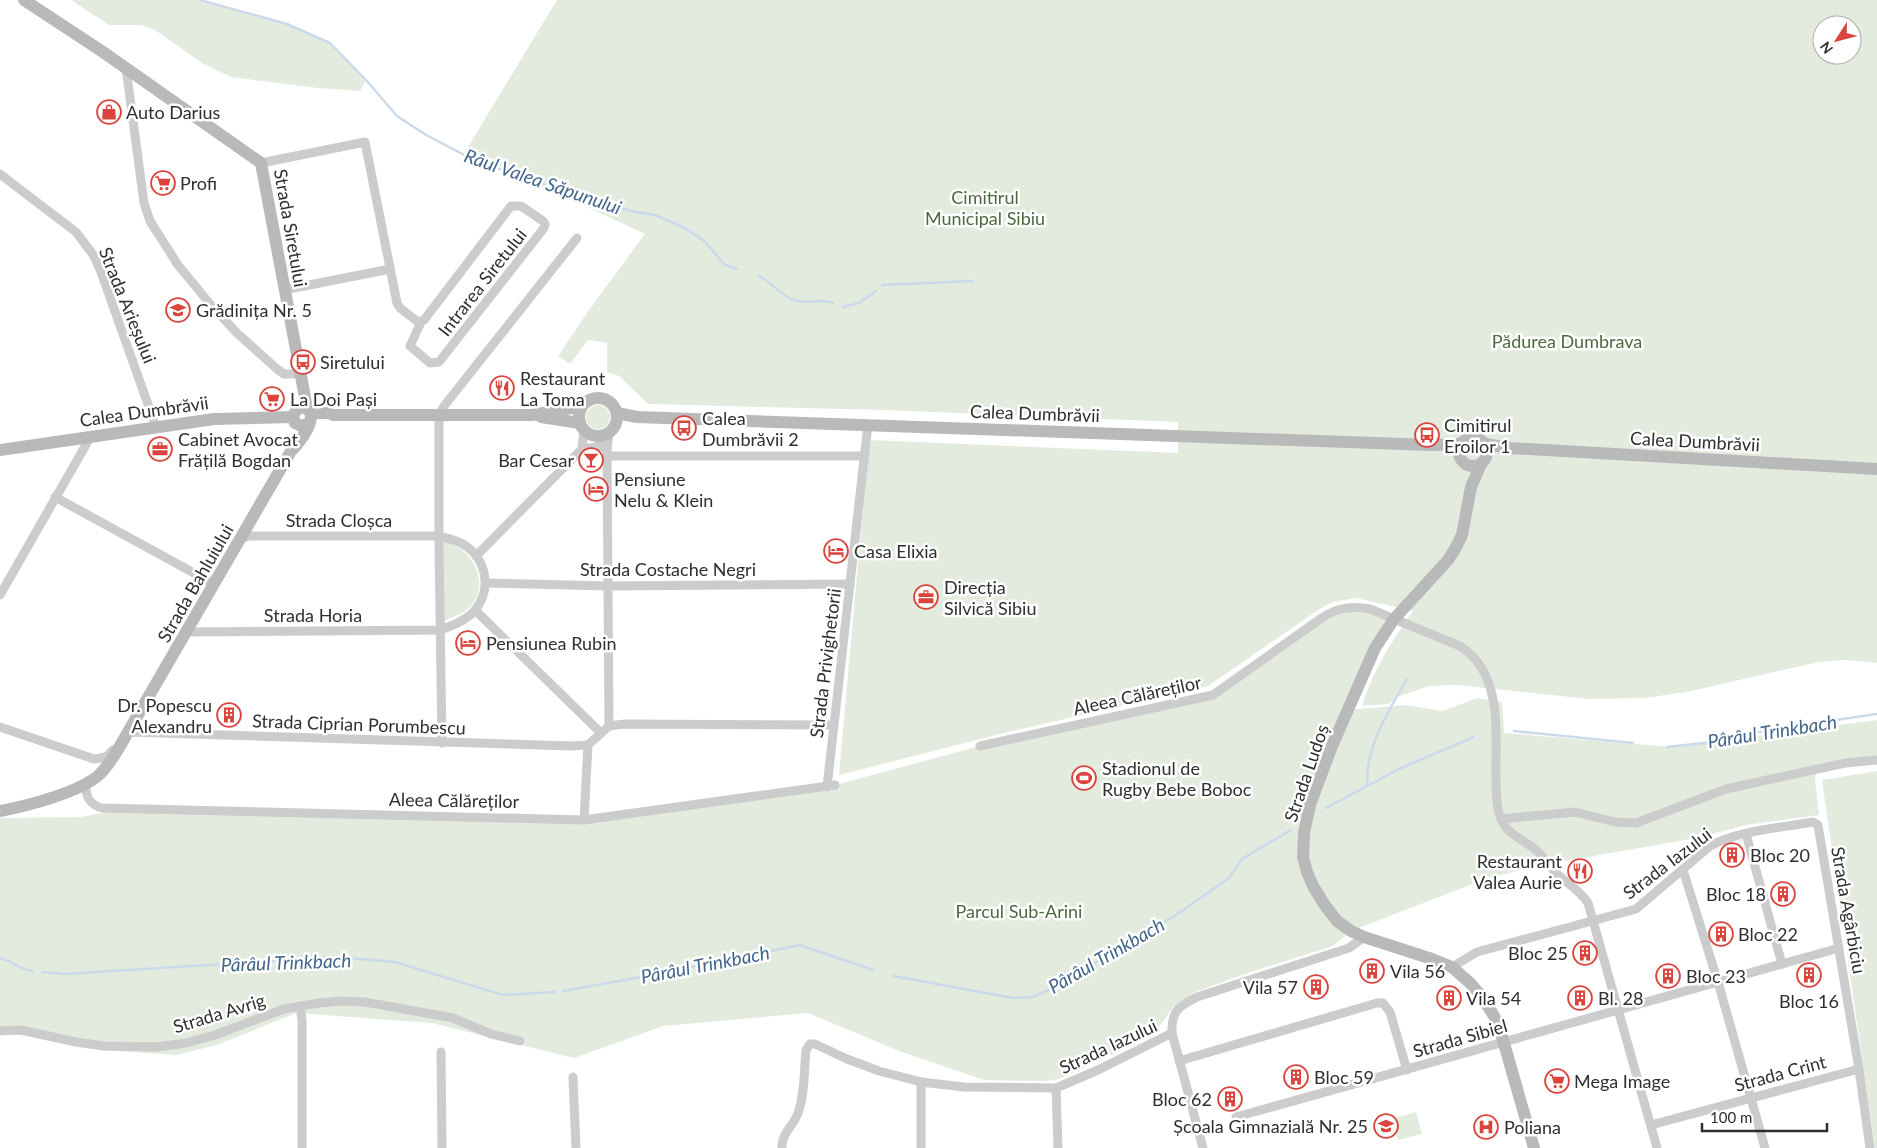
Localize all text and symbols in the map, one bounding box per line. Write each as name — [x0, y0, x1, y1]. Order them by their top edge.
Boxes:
north arrow — [1812, 15, 1862, 65]
text: N — [1816, 39, 1836, 57]
shop icon: Auto Darius — [96, 99, 122, 125]
place label: Auto Darius — [126, 101, 221, 123]
water label: Râul Valea Săpunului — [461, 143, 625, 219]
street label: Strada Siretului — [270, 167, 312, 289]
supermarket icon: Profi — [150, 170, 176, 196]
place label: Profi — [180, 172, 217, 194]
park label: Cimitirul Municipal Sibiu — [925, 186, 1045, 229]
street label: Intrarea Siretului — [433, 224, 531, 340]
street label: Strada Arieșului — [95, 244, 161, 366]
school or university icon: Grădinița Nr. 5 — [165, 297, 191, 323]
place label: Grădinița Nr. 5 — [196, 299, 312, 321]
park label: Pădurea Dumbrava — [1492, 330, 1642, 352]
bus stop icon: Siretului — [290, 349, 316, 375]
place label: Siretului — [320, 351, 385, 373]
place label: Restaurant La Toma — [520, 367, 606, 410]
restaurant icon: Restaurant La Toma — [489, 375, 515, 401]
supermarket icon: La Doi Pași — [259, 386, 285, 412]
place label: La Doi Pași — [290, 388, 377, 410]
street label: Calea Dumbrăvii — [78, 391, 210, 431]
street label: Calea Dumbrăvii — [970, 400, 1100, 426]
place label: Calea Dumbrăvii 2 — [702, 407, 799, 450]
place label: Cimitirul Eroilor 1 — [1444, 414, 1511, 457]
bus stop icon: Calea Dumbrăvii 2 — [671, 415, 697, 441]
bus stop icon: Cimitirul Eroilor 1 — [1414, 422, 1440, 448]
street label: Calea Dumbrăvii — [1630, 427, 1760, 455]
place label: Cabinet Avocat Frățilă Bogdan — [178, 428, 298, 471]
office icon: Cabinet Avocat Frățilă Bogdan — [147, 436, 173, 462]
bar icon: Bar Cesar — [578, 447, 604, 473]
place label: Bar Cesar — [498, 449, 574, 471]
place label: Pensiune Nelu & Klein — [614, 468, 713, 511]
hotel icon: Pensiune Nelu & Klein — [583, 476, 609, 502]
street label: Strada Cloșca — [286, 509, 392, 531]
street label: Strada Bahluiului — [152, 520, 238, 646]
hotel icon: Casa Elixia — [823, 538, 849, 564]
place label: Casa Elixia — [854, 540, 937, 562]
street label: Strada Costache Negri — [580, 558, 756, 580]
place label: Direcția Silvică Sibiu — [944, 576, 1036, 619]
office icon: Direcția Silvică Sibiu — [913, 584, 939, 610]
street label: Strada Privighetorii — [805, 587, 845, 739]
street label: Strada Horia — [264, 604, 362, 626]
hotel icon: Pensiunea Rubin — [455, 630, 481, 656]
place label: Pensiunea Rubin — [486, 632, 617, 654]
street label: Aleea Călăreților — [1071, 671, 1204, 719]
place label: Dr. Popescu Alexandru — [117, 694, 212, 737]
building icon: Dr. Popescu Alexandru — [216, 702, 242, 728]
street label: Strada Ciprian Porumbescu — [252, 709, 466, 739]
water label: Pârâul Trinkbach — [1706, 709, 1838, 753]
street label: Strada Ludoș — [1279, 721, 1333, 825]
place label: Stadionul de Rugby Bebe Boboc — [1102, 757, 1252, 800]
sports icon: Stadionul de Rugby Bebe Boboc — [1071, 765, 1097, 791]
street label: Aleea Călăreților — [389, 788, 520, 812]
street label: Strada Iazului — [1618, 823, 1716, 903]
building icon: Bloc 20 — [1719, 842, 1745, 868]
place label: Bloc 20 — [1750, 844, 1810, 866]
street label: Strada Agârbiciu — [1827, 845, 1871, 975]
place label: Restaurant Valea Aurie — [1473, 850, 1563, 893]
restaurant icon: Restaurant Valea Aurie — [1567, 858, 1593, 884]
building icon: Bloc 18 — [1770, 881, 1796, 907]
place label: Bloc 18 — [1706, 883, 1766, 905]
park label: Parcul Sub-Arini — [956, 900, 1082, 922]
water label: Pârâul Trinkbach — [1044, 912, 1168, 998]
building icon: Bloc 22 — [1708, 921, 1734, 947]
place label: Bloc 22 — [1738, 923, 1798, 945]
water label: Pârâul Trinkbach — [639, 940, 771, 988]
building icon: Bloc 25 — [1572, 940, 1598, 966]
place label: Bloc 25 — [1508, 942, 1568, 964]
water label: Pârâul Trinkbach — [220, 948, 352, 976]
building icon: Vila 56 — [1359, 958, 1385, 984]
place label: Vila 56 — [1390, 960, 1445, 982]
building icon: Bloc 16 — [1796, 962, 1822, 988]
building icon: Bloc 23 — [1655, 963, 1681, 989]
place label: Bloc 23 — [1686, 965, 1746, 987]
building icon: Vila 57 — [1303, 974, 1329, 1000]
place label: Vila 57 — [1243, 976, 1298, 998]
building icon: Vila 54 — [1436, 985, 1462, 1011]
building icon: Bl. 28 — [1567, 985, 1593, 1011]
place label: Vila 54 — [1466, 987, 1521, 1009]
place label: Bl. 28 — [1598, 987, 1643, 1009]
street label: Strada Avrig — [170, 989, 268, 1037]
place label: Bloc 16 — [1779, 990, 1839, 1012]
street label: Strada Iazului — [1056, 1014, 1160, 1078]
street label: Strada Sibiel — [1410, 1014, 1510, 1062]
street label: Strada Crint — [1732, 1050, 1829, 1096]
building icon: Bloc 59 — [1283, 1064, 1309, 1090]
place label: Bloc 59 — [1314, 1066, 1374, 1088]
supermarket icon: Mega Image — [1544, 1068, 1570, 1094]
place label: Mega Image — [1574, 1070, 1670, 1092]
building icon: Bloc 62 — [1217, 1086, 1243, 1112]
place label: Bloc 62 — [1152, 1088, 1212, 1110]
scale bar — [1702, 1100, 1827, 1132]
text: 100 m — [1710, 1108, 1752, 1126]
school or university icon: Școala Gimnazială Nr. 25 — [1373, 1113, 1399, 1139]
hospital icon: Poliana — [1473, 1114, 1499, 1140]
place label: Școala Gimnazială Nr. 25 — [1173, 1115, 1368, 1137]
place label: Poliana — [1504, 1116, 1561, 1138]

